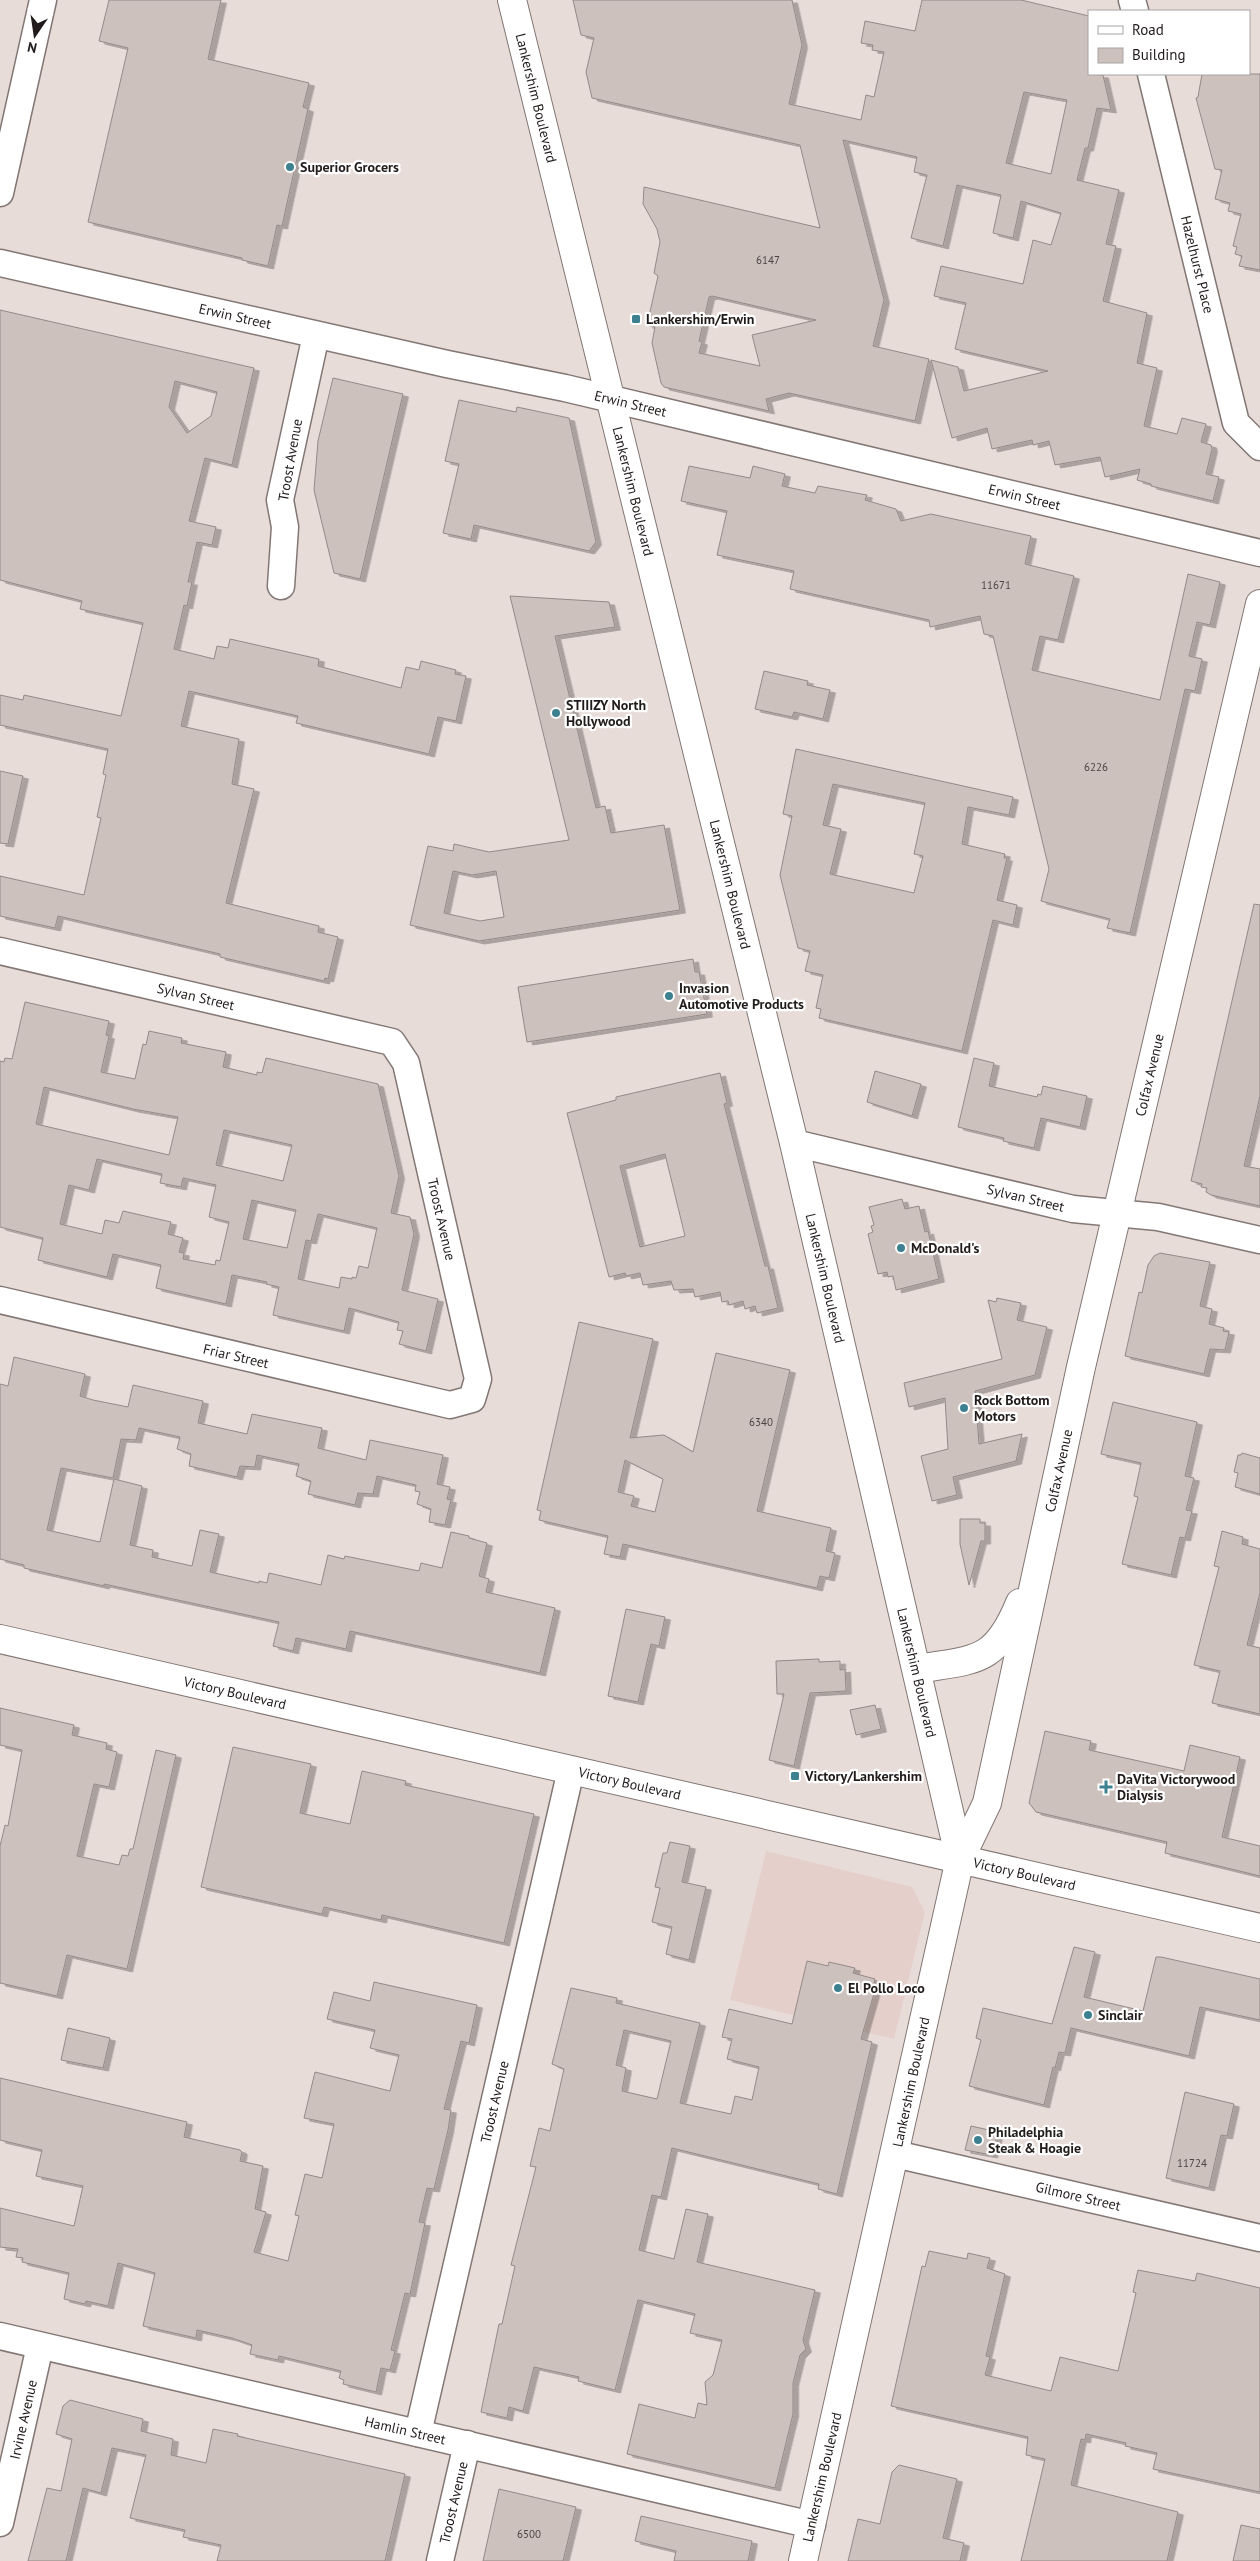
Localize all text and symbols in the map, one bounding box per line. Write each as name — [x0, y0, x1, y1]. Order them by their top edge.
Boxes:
north arrow — [10, 10, 60, 60]
legend — [1088, 10, 1250, 75]
text: Road — [1132, 20, 1164, 39]
street label: Lankershim Boulevard — [512, 31, 561, 165]
text: N — [26, 38, 39, 57]
text: Building — [1132, 45, 1186, 64]
place label: Superior Grocers — [300, 158, 399, 176]
marker: Superior Grocers — [284, 161, 296, 173]
street label: Hazelhurst Place — [1177, 214, 1218, 315]
house number: 6147 — [756, 253, 780, 267]
street label: Erwin Street — [197, 299, 273, 333]
place label: Lankershim/Erwin — [646, 310, 755, 328]
marker: Lankershim/Erwin — [630, 313, 642, 325]
street label: Erwin Street — [593, 386, 669, 421]
street label: Troost Avenue — [274, 417, 306, 503]
street label: Lankershim Boulevard — [609, 425, 658, 558]
street label: Erwin Street — [987, 480, 1063, 514]
house number: 11671 — [981, 578, 1011, 592]
place label: STIIIZY North Hollywood — [566, 696, 646, 730]
marker: STIIIZY North Hollywood — [550, 707, 562, 719]
house number: 6226 — [1084, 760, 1108, 774]
street label: Lankershim Boulevard — [706, 818, 755, 951]
street label: Sylvan Street — [155, 979, 237, 1014]
place label: Invasion Automotive Products — [679, 979, 804, 1013]
marker: Invasion Automotive Products — [663, 990, 675, 1002]
street label: Colfax Avenue — [1131, 1032, 1168, 1118]
street label: Troost Avenue — [424, 1176, 460, 1262]
street label: Sylvan Street — [985, 1180, 1066, 1216]
street label: Lankershim Boulevard — [802, 1211, 849, 1345]
place label: McDonald's — [911, 1239, 980, 1257]
marker: McDonald's — [895, 1242, 907, 1254]
street label: Friar Street — [201, 1340, 271, 1372]
place label: Rock Bottom Motors — [974, 1391, 1050, 1425]
marker: Rock Bottom Motors — [958, 1402, 970, 1414]
house number: 6340 — [749, 1415, 773, 1429]
street label: Colfax Avenue — [1041, 1428, 1076, 1514]
street label: Lankershim Boulevard — [893, 1606, 941, 1739]
street label: Victory Boulevard — [181, 1672, 288, 1713]
street label: Victory Boulevard — [576, 1763, 683, 1804]
place label: Victory/Lankershim — [804, 1767, 922, 1785]
marker: Victory/Lankershim — [789, 1770, 801, 1782]
place label: DaVita Victorywood Dialysis — [1117, 1770, 1235, 1804]
marker: DaVita Victorywood Dialysis — [1099, 1780, 1113, 1794]
street label: Victory Boulevard — [970, 1853, 1078, 1894]
place label: El Pollo Loco — [848, 1979, 925, 1997]
marker: El Pollo Loco — [832, 1982, 844, 1994]
place label: Sinclair — [1098, 2006, 1143, 2024]
marker: Sinclair — [1082, 2009, 1094, 2021]
street label: Lankershim Boulevard — [888, 2015, 934, 2149]
street label: Troost Avenue — [476, 2059, 513, 2145]
place label: Philadelphia Steak & Hoagie — [988, 2123, 1081, 2157]
marker: Philadelphia Steak & Hoagie — [972, 2134, 984, 2146]
house number: 11724 — [1177, 2156, 1207, 2170]
street label: Gilmore Street — [1034, 2178, 1123, 2215]
street label: Irvine Avenue — [6, 2378, 41, 2461]
street label: Lankershim Boulevard — [798, 2410, 846, 2544]
street label: Hamlin Street — [363, 2412, 448, 2449]
street label: Troost Avenue — [435, 2460, 472, 2545]
house number: 6500 — [517, 2527, 541, 2541]

